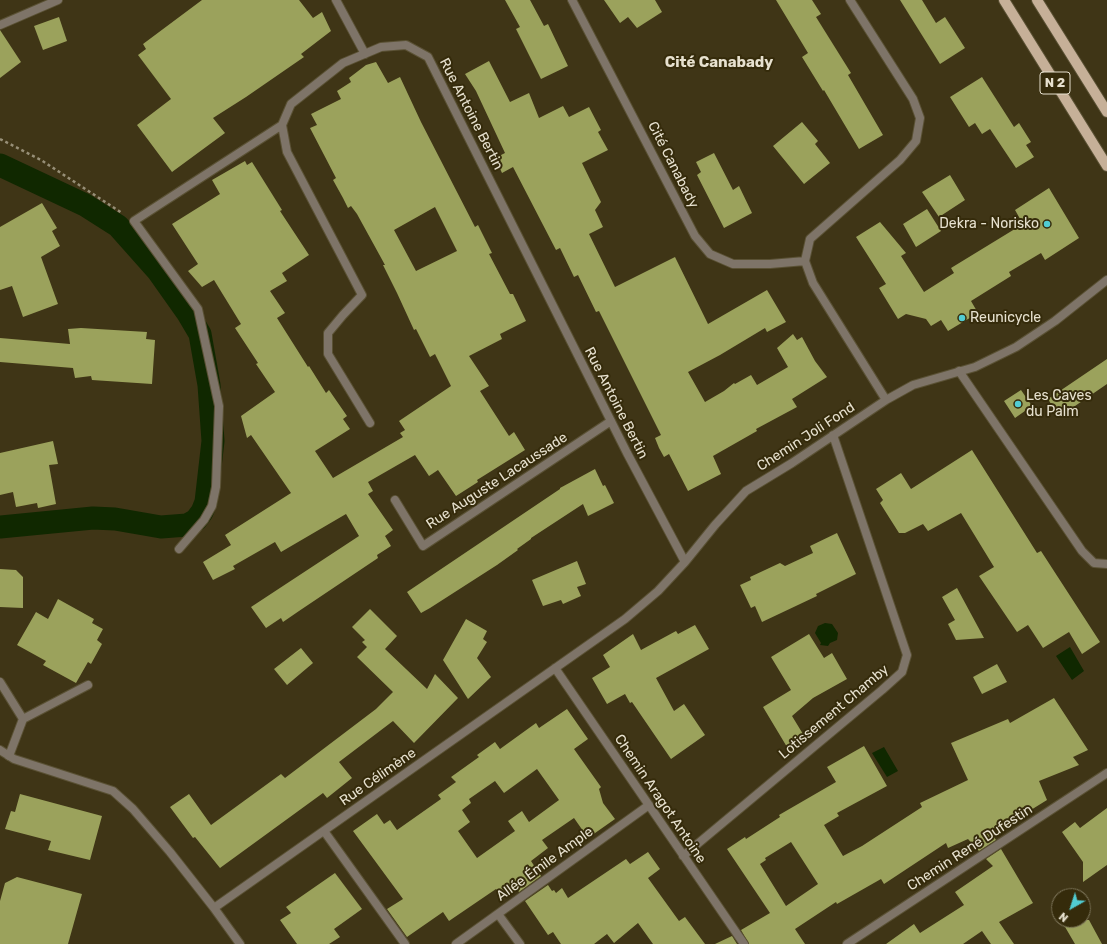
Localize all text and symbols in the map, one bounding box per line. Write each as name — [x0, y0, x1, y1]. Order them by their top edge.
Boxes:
district label: Cité Canabady — [665, 54, 773, 72]
street label: Rue Antoine Bertin — [436, 55, 506, 173]
road number: N 2 — [1040, 72, 1070, 94]
street label: Cité Canabady — [644, 119, 702, 211]
place label: Dekra - Norisko — [939, 216, 1039, 232]
marker: Dekra - Norisko — [1042, 219, 1052, 229]
place label: Reunicycle — [970, 310, 1041, 326]
marker: Reunicycle — [957, 313, 967, 323]
street label: Rue Antoine Bertin — [581, 344, 651, 462]
place label: Les Caves du Palm — [1026, 388, 1092, 420]
street label: Chemin Joli Fond — [754, 399, 858, 475]
marker: Les Caves du Palm — [1013, 399, 1023, 409]
street label: Rue Auguste Lacaussade — [423, 429, 571, 533]
street label: Lotissement Chamby — [776, 661, 892, 763]
street label: Chemin Aragot Antoine — [611, 731, 709, 867]
street label: Rue Célimène — [337, 744, 419, 810]
street label: Chemin René Dufestin — [904, 801, 1036, 895]
street label: Allée Émile Ample — [493, 823, 597, 905]
north arrow — [1051, 888, 1091, 928]
text: N — [1057, 909, 1071, 924]

